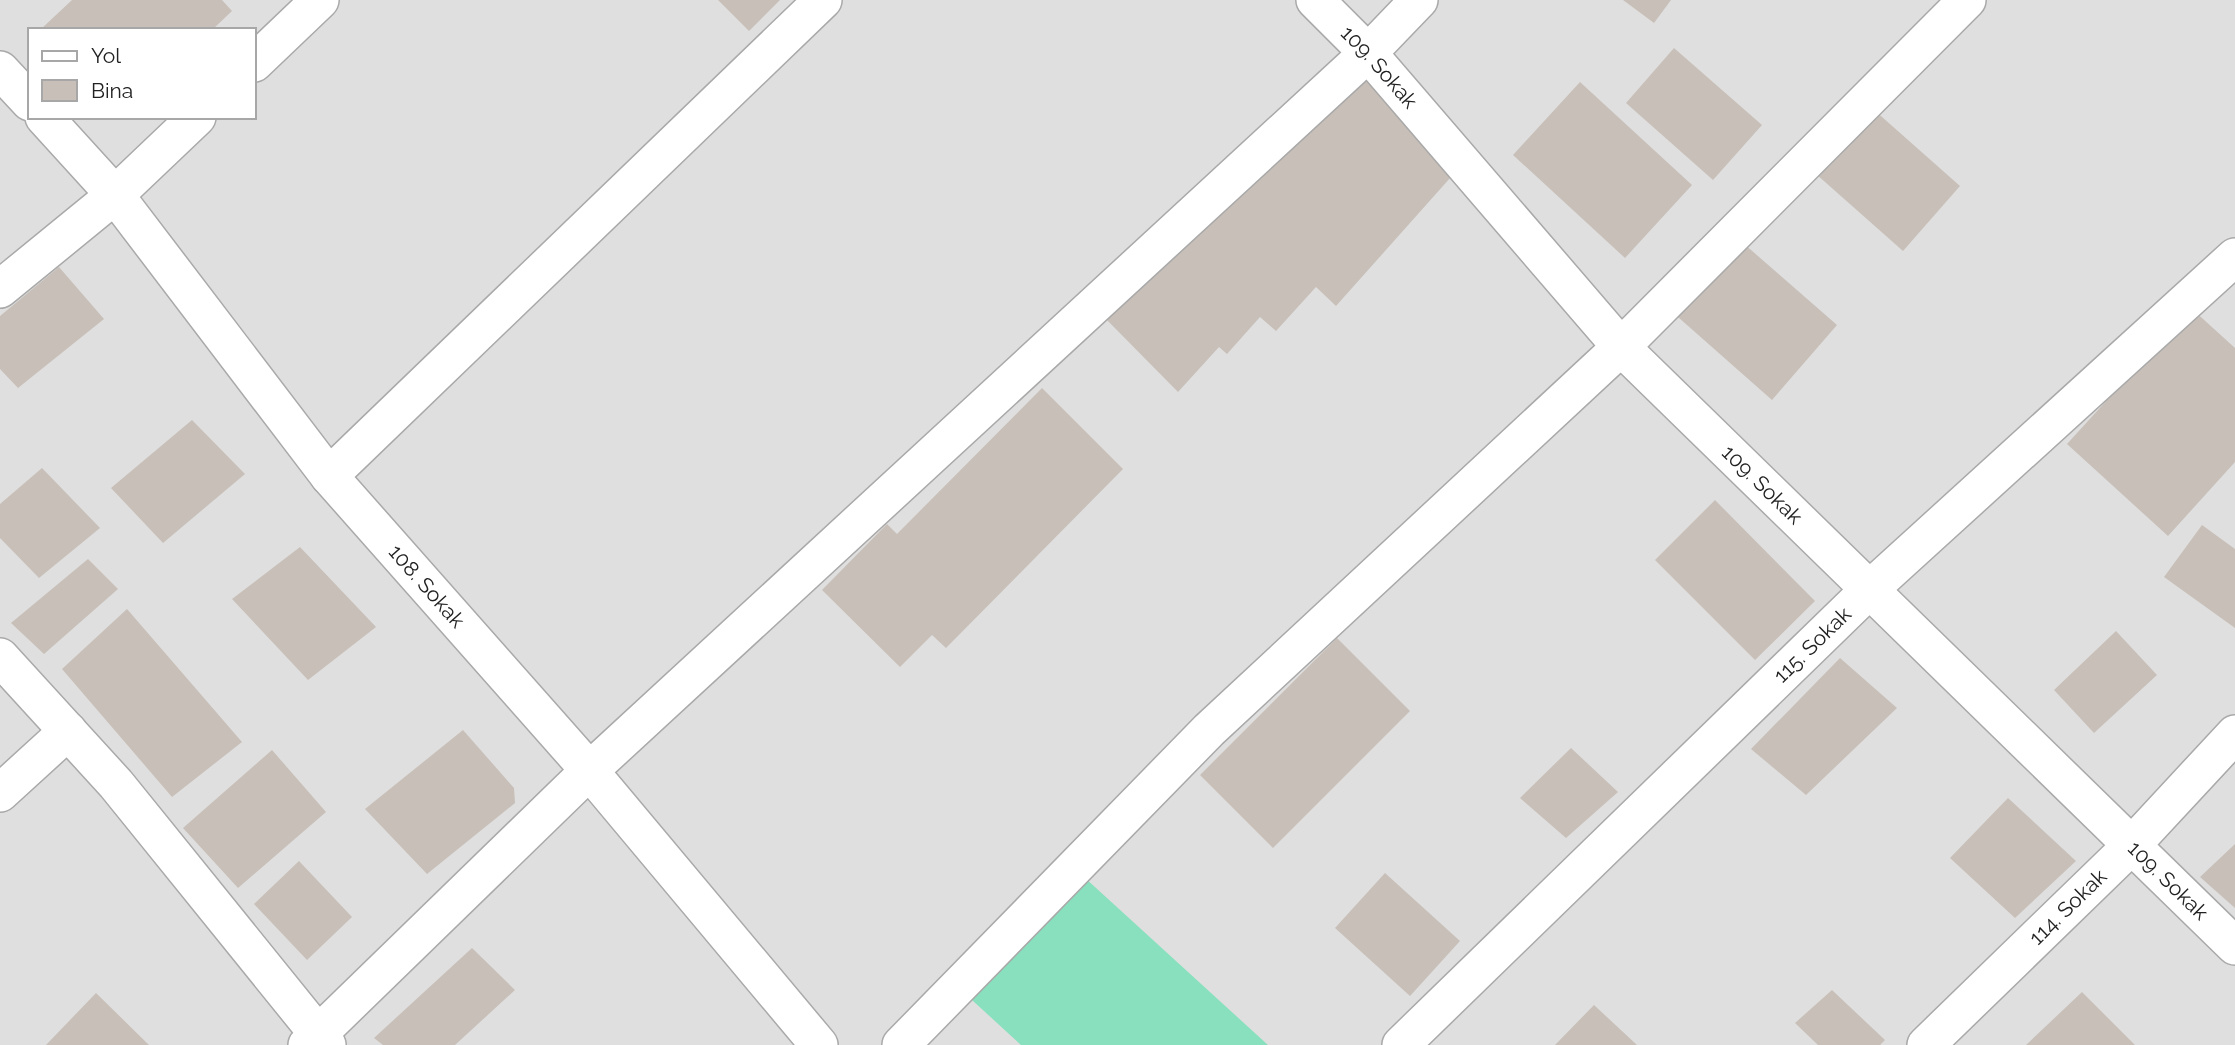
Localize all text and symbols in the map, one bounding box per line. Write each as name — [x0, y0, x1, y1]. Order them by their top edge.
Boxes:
street label: 109. Sokak — [1336, 20, 1423, 113]
legend — [28, 28, 256, 119]
text: Yol — [91, 43, 121, 68]
text: Bina — [91, 78, 133, 103]
street label: 109. Sokak — [1717, 440, 1808, 529]
street label: 108. Sokak — [384, 539, 470, 633]
street label: 115. Sokak — [1768, 601, 1856, 688]
street label: 109. Sokak — [2123, 836, 2214, 925]
street label: 114. Sokak — [2024, 864, 2111, 950]

